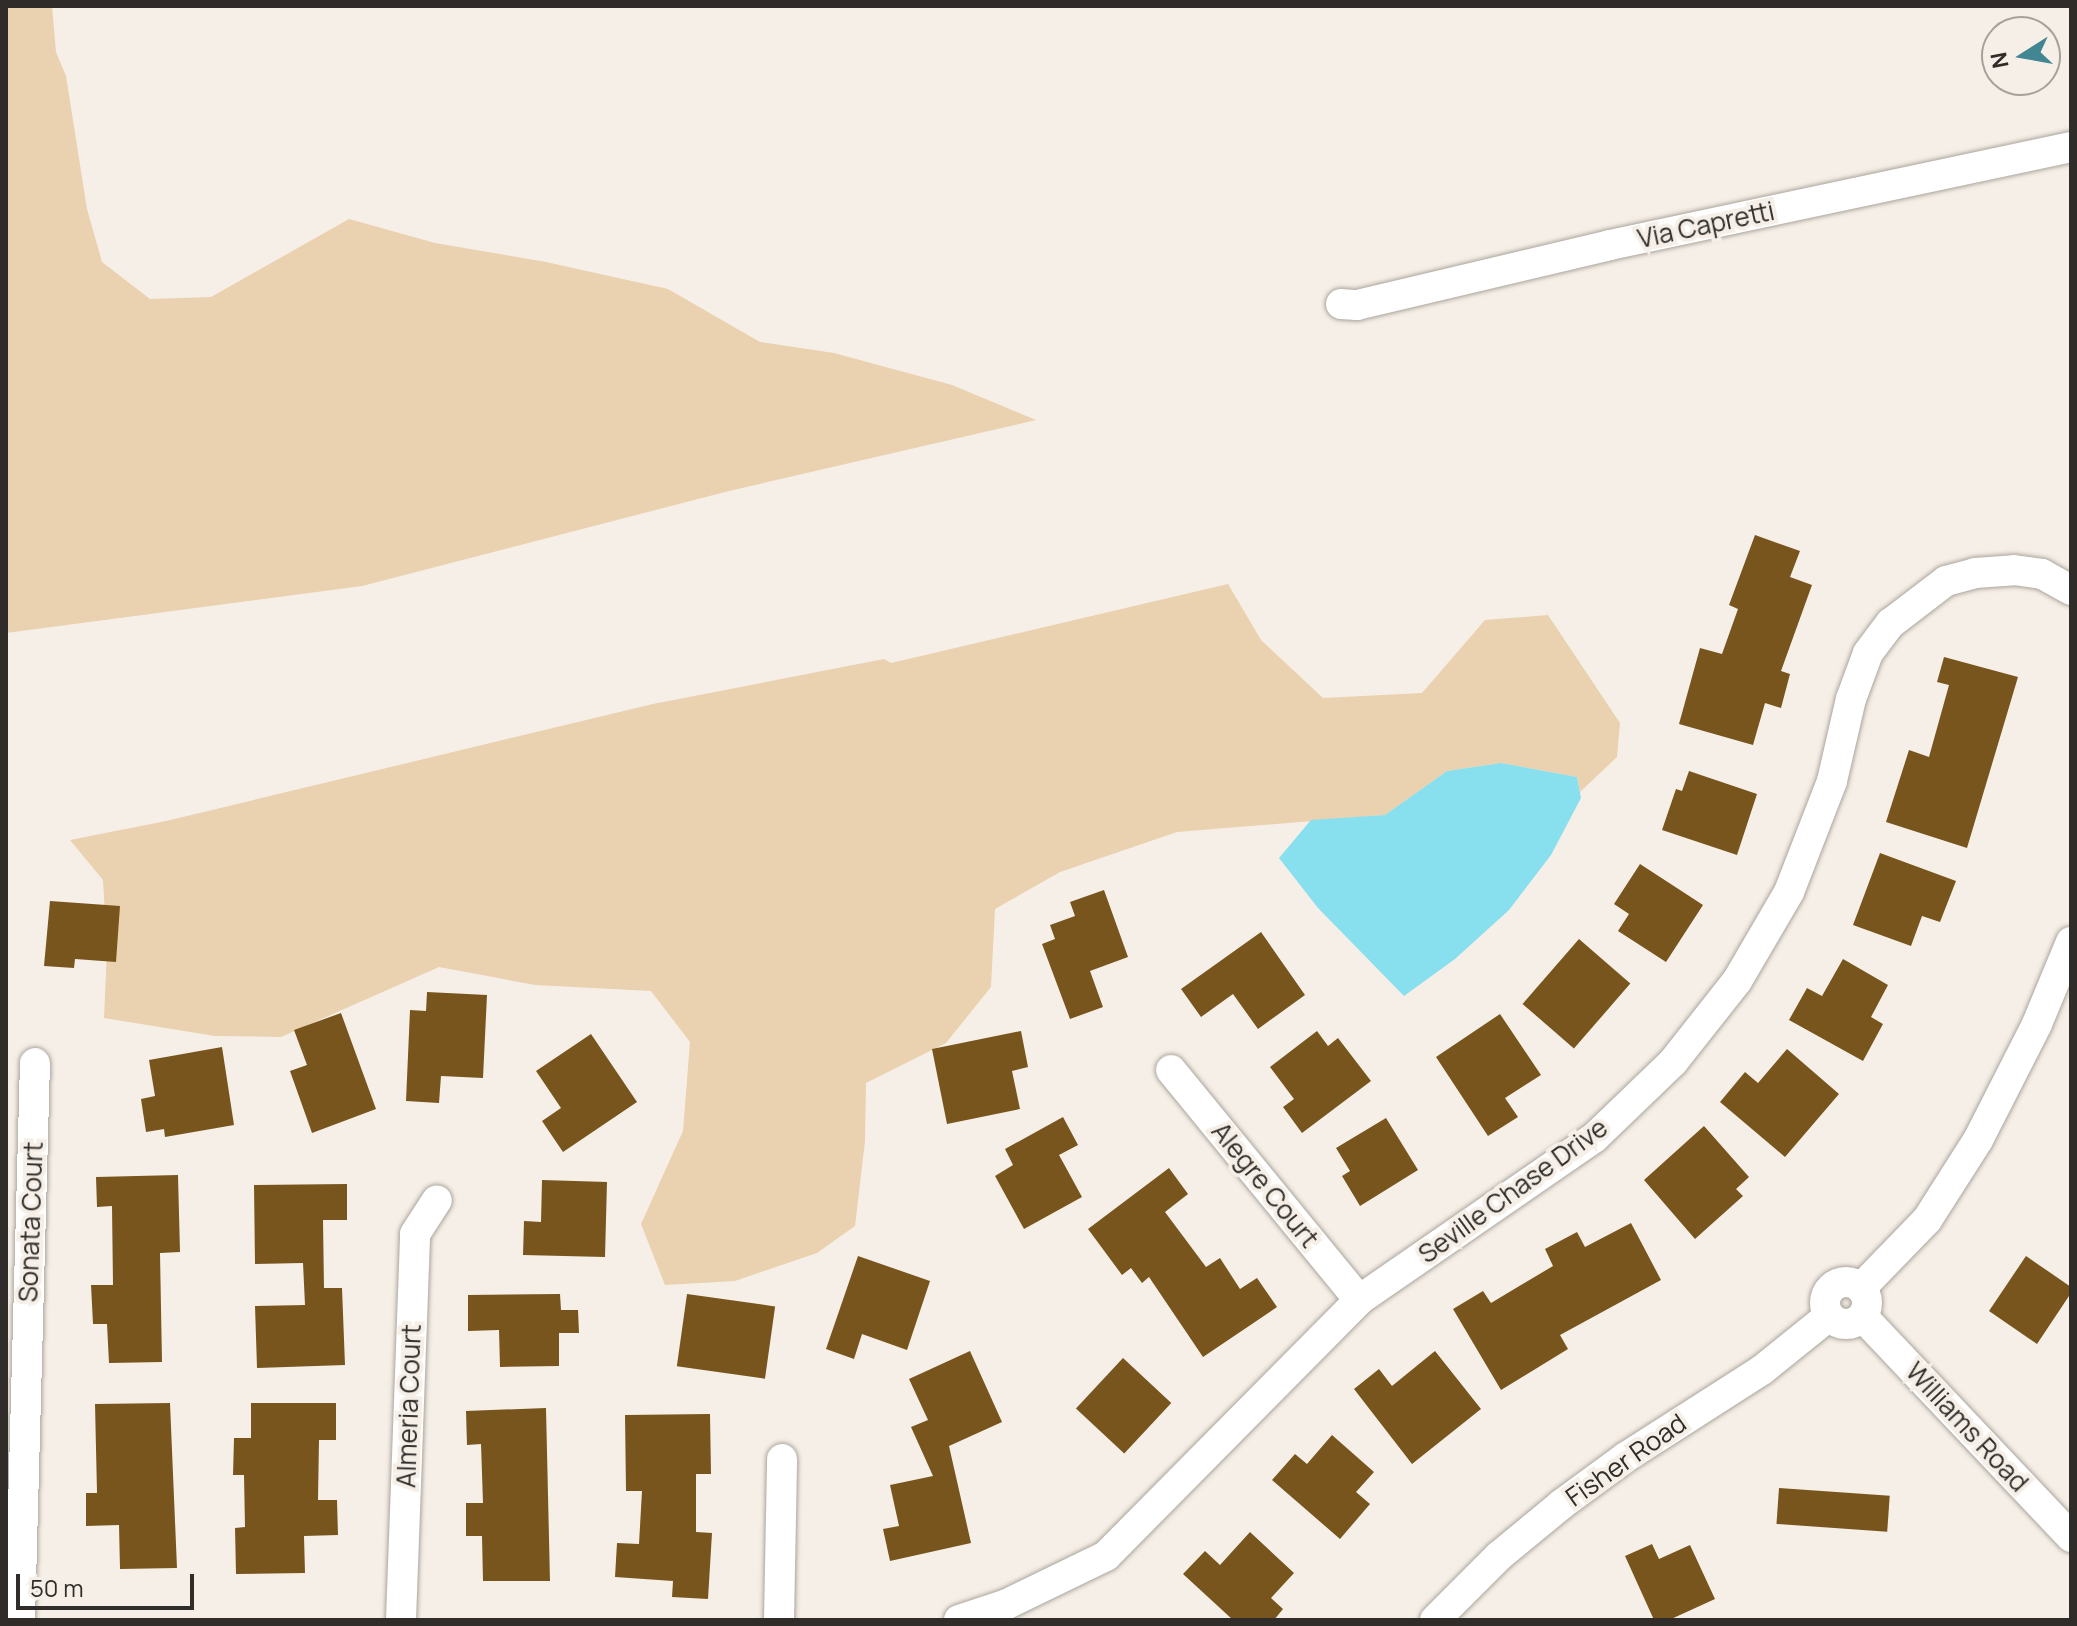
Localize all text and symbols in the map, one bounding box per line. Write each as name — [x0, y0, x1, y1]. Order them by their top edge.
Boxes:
north arrow — [1981, 16, 2061, 96]
text: N — [1983, 50, 2016, 71]
street label: Via Capretti — [1635, 195, 1777, 255]
street label: Seville Chase Drive — [1412, 1112, 1614, 1270]
street label: Alegre Court — [1205, 1116, 1325, 1254]
street label: Sonata Court — [13, 1141, 49, 1303]
street label: Almeria Court — [391, 1324, 427, 1488]
street label: Williams Road — [1899, 1356, 2035, 1498]
street label: Fisher Road — [1560, 1407, 1692, 1513]
scale bar — [20, 1558, 198, 1608]
text: 50 m — [30, 1571, 84, 1604]

